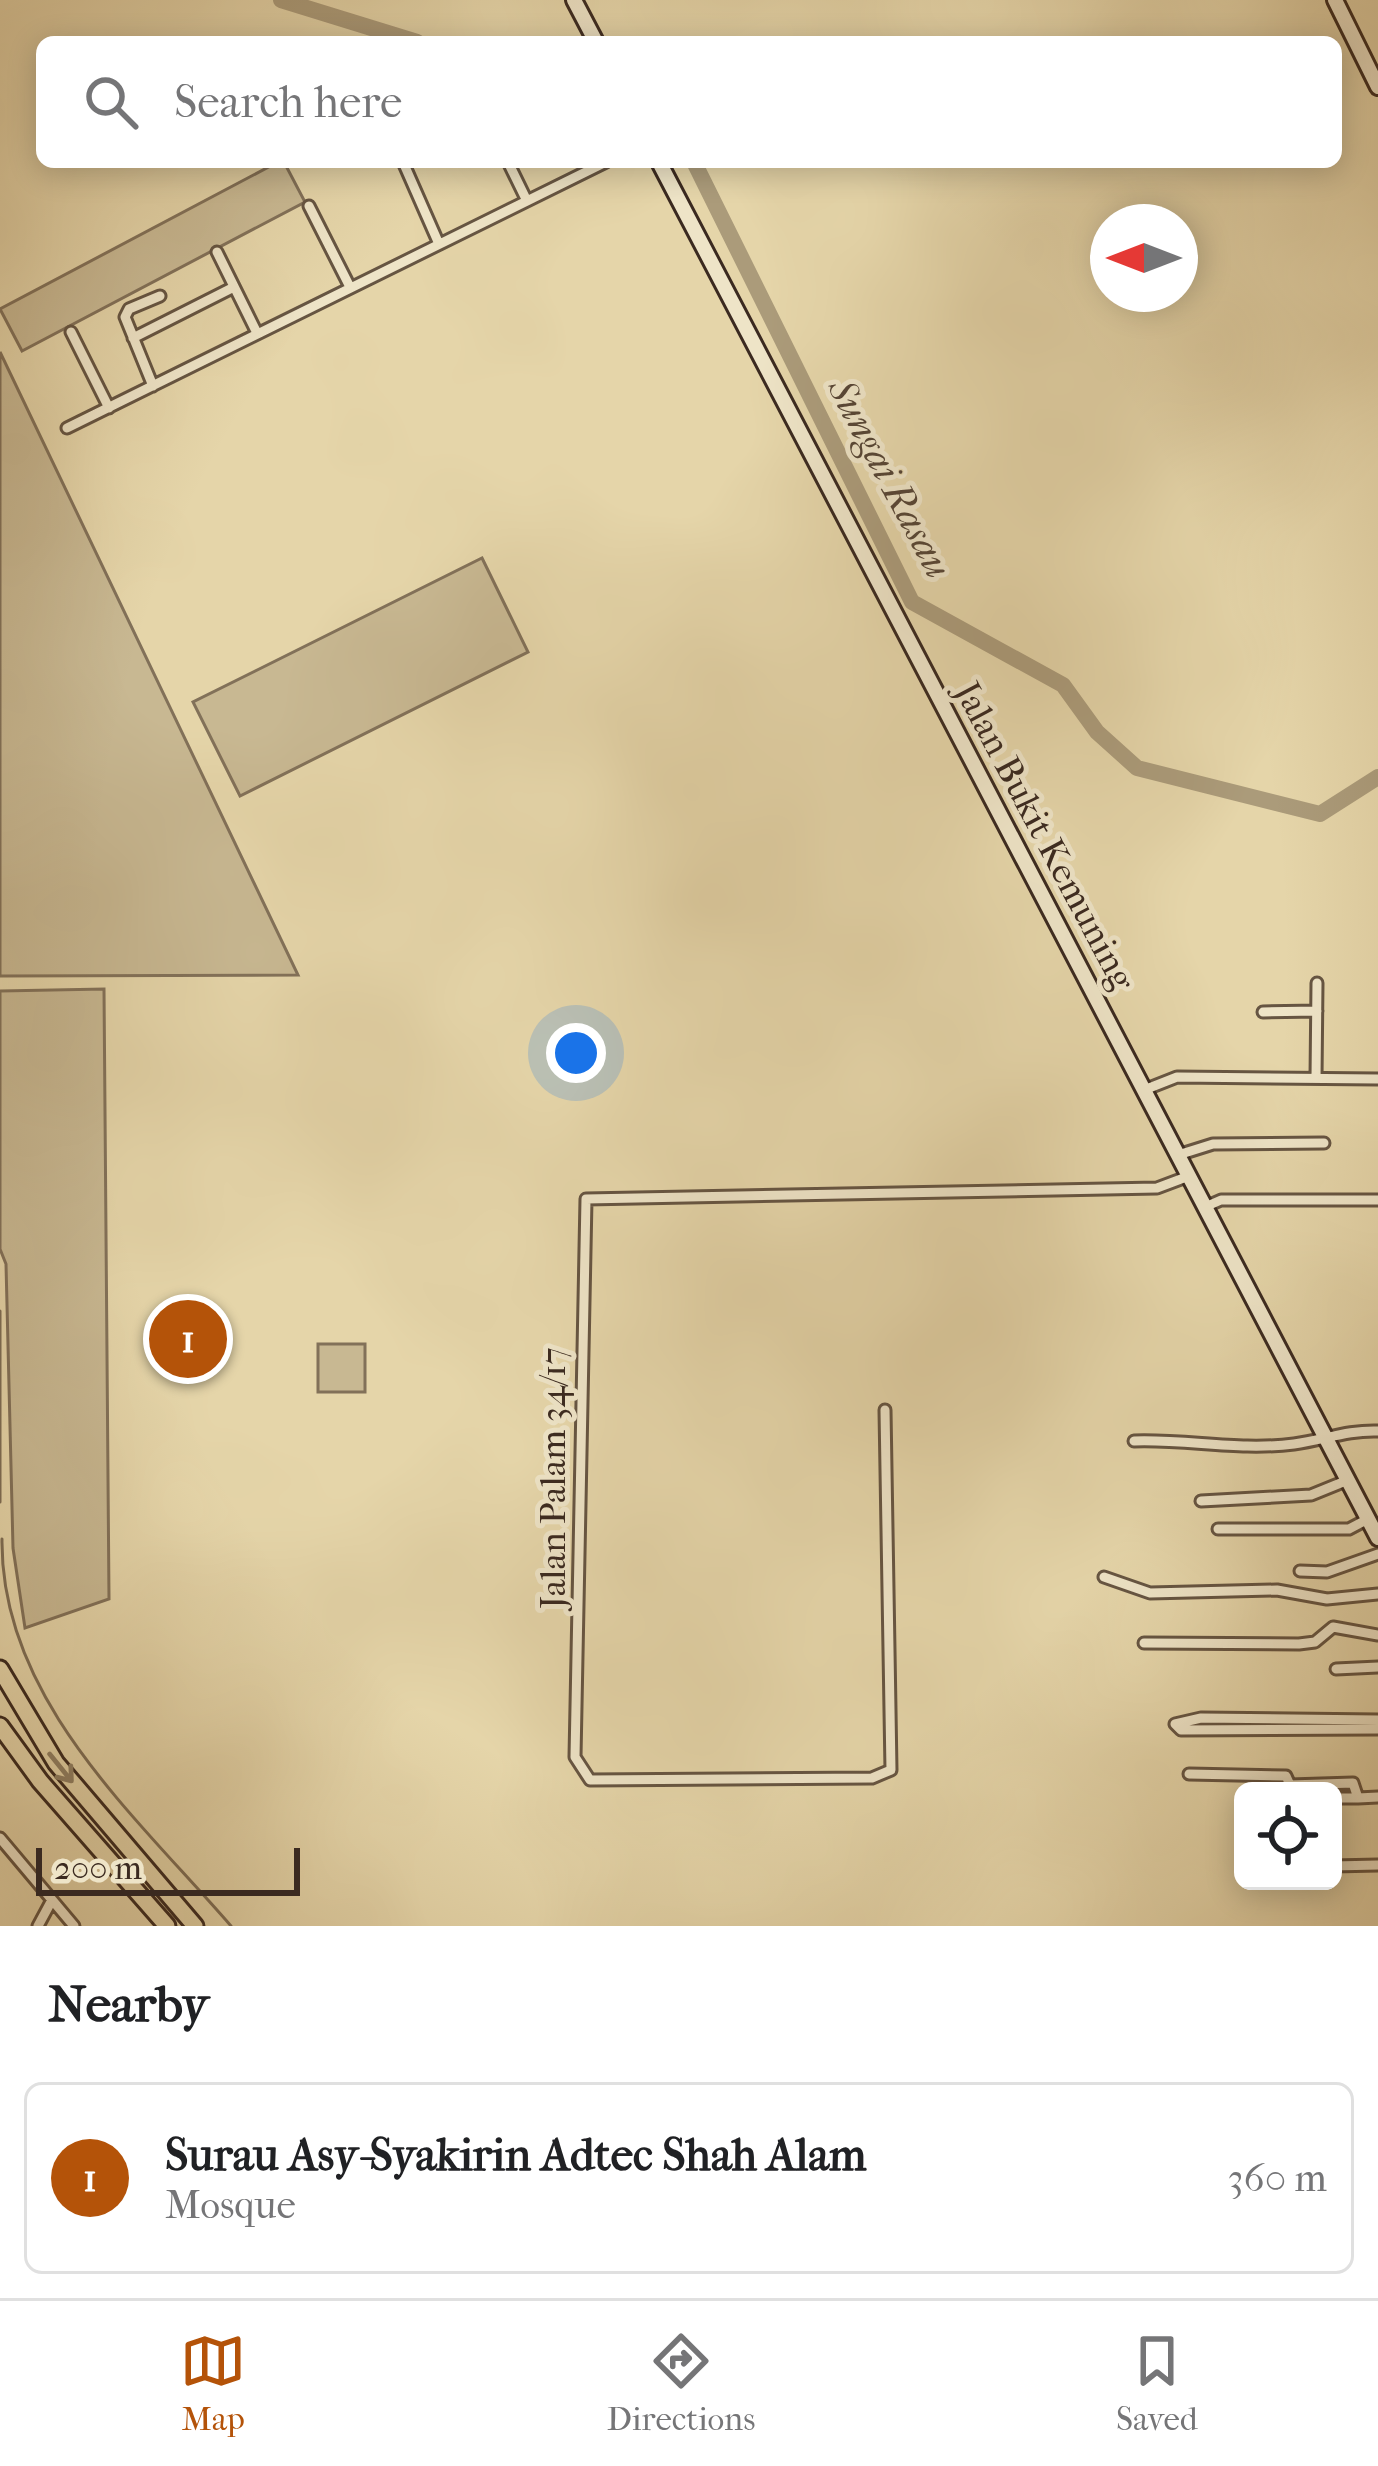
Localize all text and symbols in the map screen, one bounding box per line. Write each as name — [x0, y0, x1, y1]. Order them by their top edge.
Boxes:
search box — [36, 36, 1342, 168]
icon: search — [78, 69, 144, 135]
text: Search here — [174, 76, 402, 129]
north arrow — [1090, 204, 1198, 312]
water label: Sungai Rasau — [818, 369, 962, 586]
street label: Jalan Bukit Kemuning — [945, 672, 1144, 998]
your location — [546, 1023, 606, 1083]
pin: 1 — [149, 1294, 227, 1384]
street label: Jalan Palam 34/17 — [532, 1347, 574, 1612]
one-way arrow — [47, 1752, 74, 1784]
map controls — [1234, 1782, 1342, 1890]
button: locate — [1234, 1782, 1342, 1890]
scale bar — [36, 1842, 300, 1895]
text: 200 m — [54, 1849, 142, 1888]
text: Nearby — [48, 1974, 209, 2034]
text: Surau Asy-Syakirin Adtec Shah Alam — [165, 2129, 866, 2182]
text: 1 — [83, 2155, 97, 2201]
text: 360 m — [1228, 2155, 1327, 2201]
text: Mosque — [165, 2182, 296, 2228]
tab: Map — [180, 2328, 246, 2439]
tab: Directions — [607, 2328, 755, 2439]
tab: Saved — [1116, 2328, 1198, 2439]

